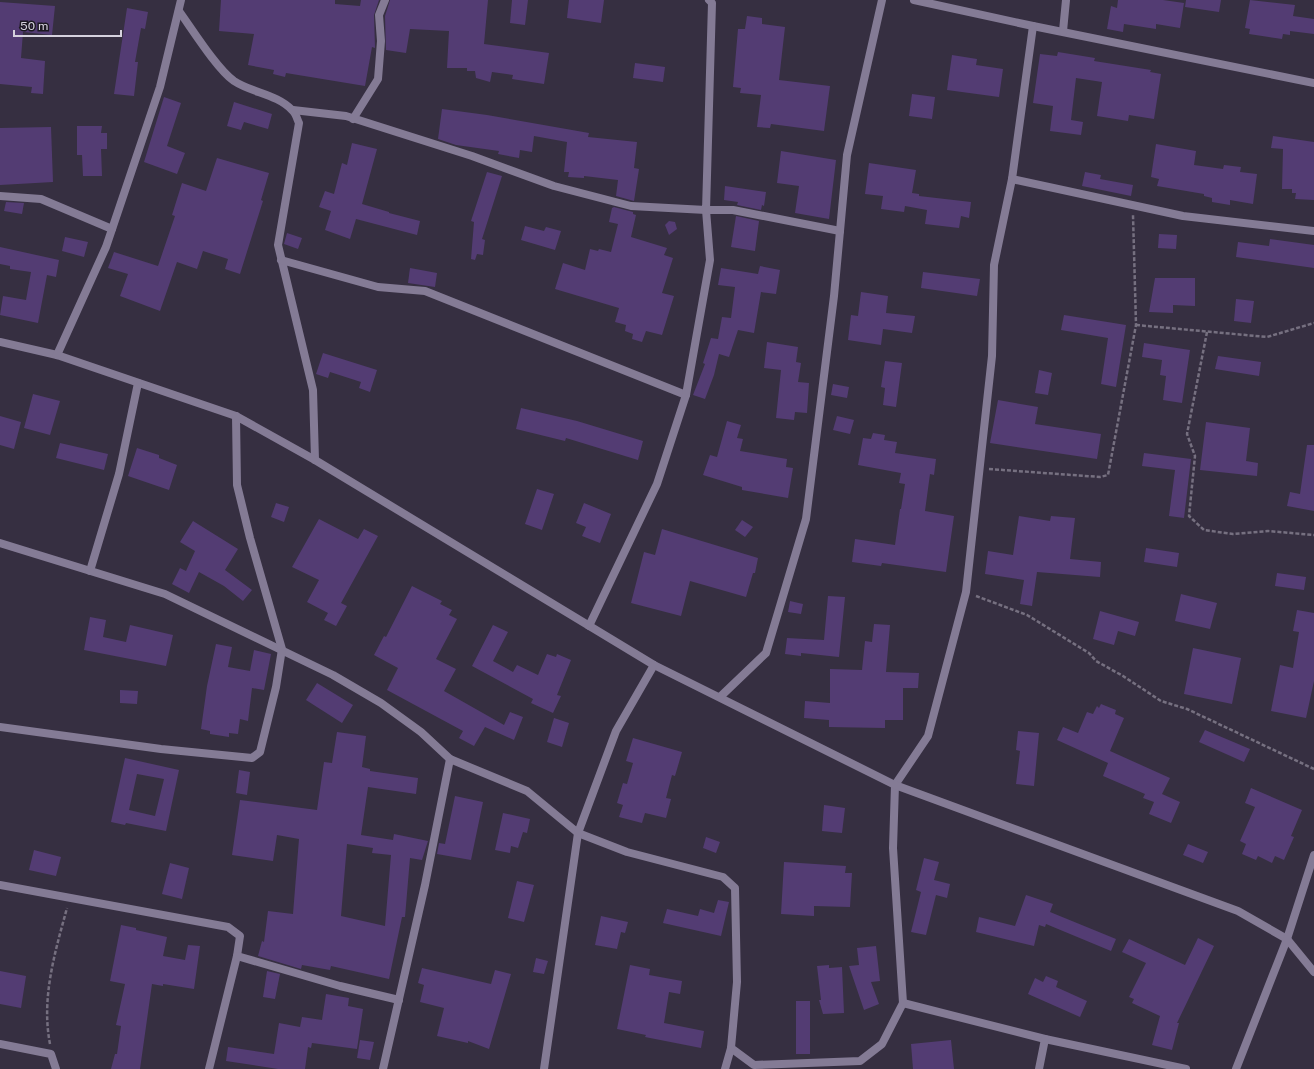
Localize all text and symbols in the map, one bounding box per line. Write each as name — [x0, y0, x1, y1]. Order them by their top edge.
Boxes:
scale bar — [14, 12, 121, 38]
text: 50 m — [20, 19, 48, 33]

